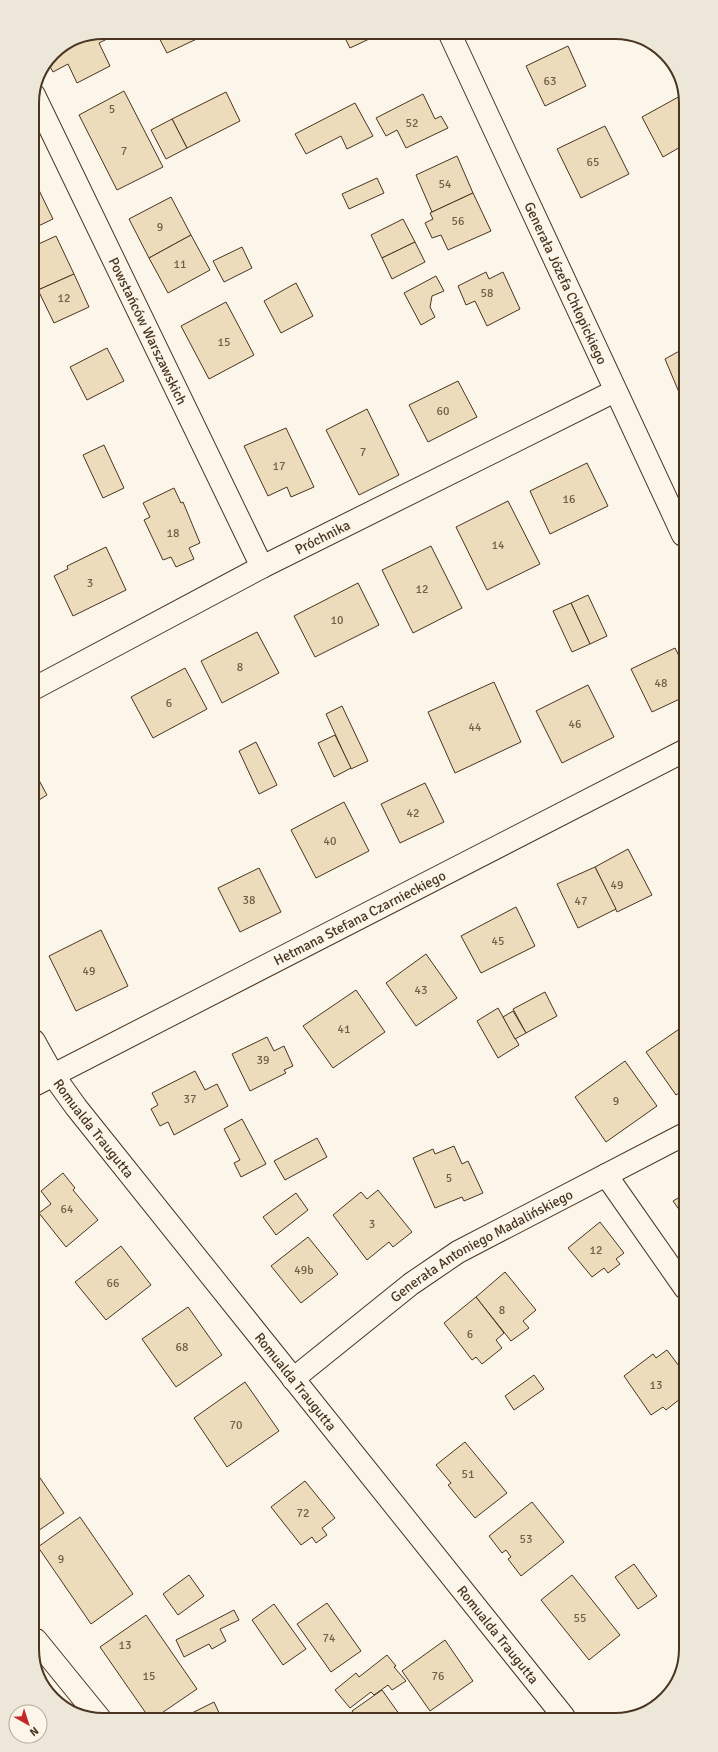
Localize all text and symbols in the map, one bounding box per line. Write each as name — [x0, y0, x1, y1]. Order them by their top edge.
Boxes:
house number: 63 — [544, 74, 556, 89]
house number: 5 — [109, 102, 115, 117]
house number: 52 — [406, 116, 418, 131]
house number: 7 — [121, 144, 127, 159]
house number: 65 — [587, 155, 599, 170]
house number: 54 — [439, 177, 452, 192]
street label: Generała Józefa Chłopickiego — [521, 199, 611, 367]
house number: 56 — [452, 214, 464, 229]
house number: 9 — [157, 220, 163, 235]
street label: Powstańców Warszawskich — [105, 254, 191, 407]
house number: 11 — [174, 257, 186, 272]
house number: 58 — [481, 286, 493, 301]
house number: 12 — [58, 291, 70, 306]
house number: 15 — [218, 335, 230, 350]
house number: 60 — [437, 404, 449, 419]
house number: 7 — [360, 445, 366, 460]
house number: 17 — [273, 459, 285, 474]
house number: 16 — [563, 492, 575, 507]
street label: Próchnika — [292, 516, 353, 558]
house number: 18 — [167, 526, 179, 541]
house number: 14 — [492, 538, 505, 553]
house number: 3 — [87, 576, 93, 591]
house number: 12 — [416, 582, 428, 597]
house number: 10 — [331, 613, 343, 628]
house number: 8 — [237, 660, 243, 675]
house number: 48 — [655, 676, 667, 691]
house number: 6 — [166, 696, 172, 711]
house number: 46 — [569, 717, 581, 732]
house number: 44 — [469, 720, 482, 735]
house number: 42 — [407, 806, 419, 821]
house number: 40 — [324, 834, 336, 849]
street label: Hetmana Stefana Czarnieckiego — [271, 866, 448, 969]
house number: 49 — [611, 878, 623, 893]
house number: 38 — [243, 893, 255, 908]
house number: 47 — [575, 894, 587, 909]
house number: 45 — [492, 934, 504, 949]
house number: 49 — [83, 964, 95, 979]
house number: 43 — [415, 983, 427, 998]
house number: 41 — [338, 1022, 350, 1037]
house number: 39 — [257, 1053, 269, 1068]
street label: Romualda Traugutta — [50, 1075, 138, 1181]
house number: 37 — [184, 1092, 196, 1107]
house number: 9 — [613, 1094, 619, 1109]
house number: 5 — [446, 1171, 452, 1186]
street label: Generała Antoniego Madalińskiego — [387, 1185, 576, 1306]
house number: 64 — [61, 1202, 74, 1217]
house number: 3 — [369, 1217, 375, 1232]
house number: 12 — [590, 1243, 602, 1258]
house number: 49b — [294, 1263, 314, 1278]
house number: 66 — [107, 1276, 119, 1291]
house number: 8 — [499, 1303, 505, 1318]
house number: 6 — [467, 1327, 473, 1342]
street label: Romualda Traugutta — [251, 1329, 340, 1434]
house number: 68 — [176, 1340, 188, 1355]
house number: 13 — [650, 1378, 662, 1393]
house number: 70 — [230, 1418, 242, 1433]
house number: 51 — [462, 1467, 474, 1482]
house number: 72 — [297, 1506, 309, 1521]
house number: 53 — [520, 1532, 532, 1547]
house number: 9 — [58, 1552, 64, 1567]
street label: Romualda Traugutta — [454, 1582, 543, 1687]
house number: 55 — [574, 1611, 586, 1626]
house number: 74 — [323, 1631, 336, 1646]
house number: 13 — [119, 1638, 131, 1653]
house number: 15 — [143, 1669, 155, 1684]
house number: 76 — [432, 1669, 444, 1684]
north arrow — [8, 1704, 48, 1744]
text: N — [27, 1724, 41, 1739]

